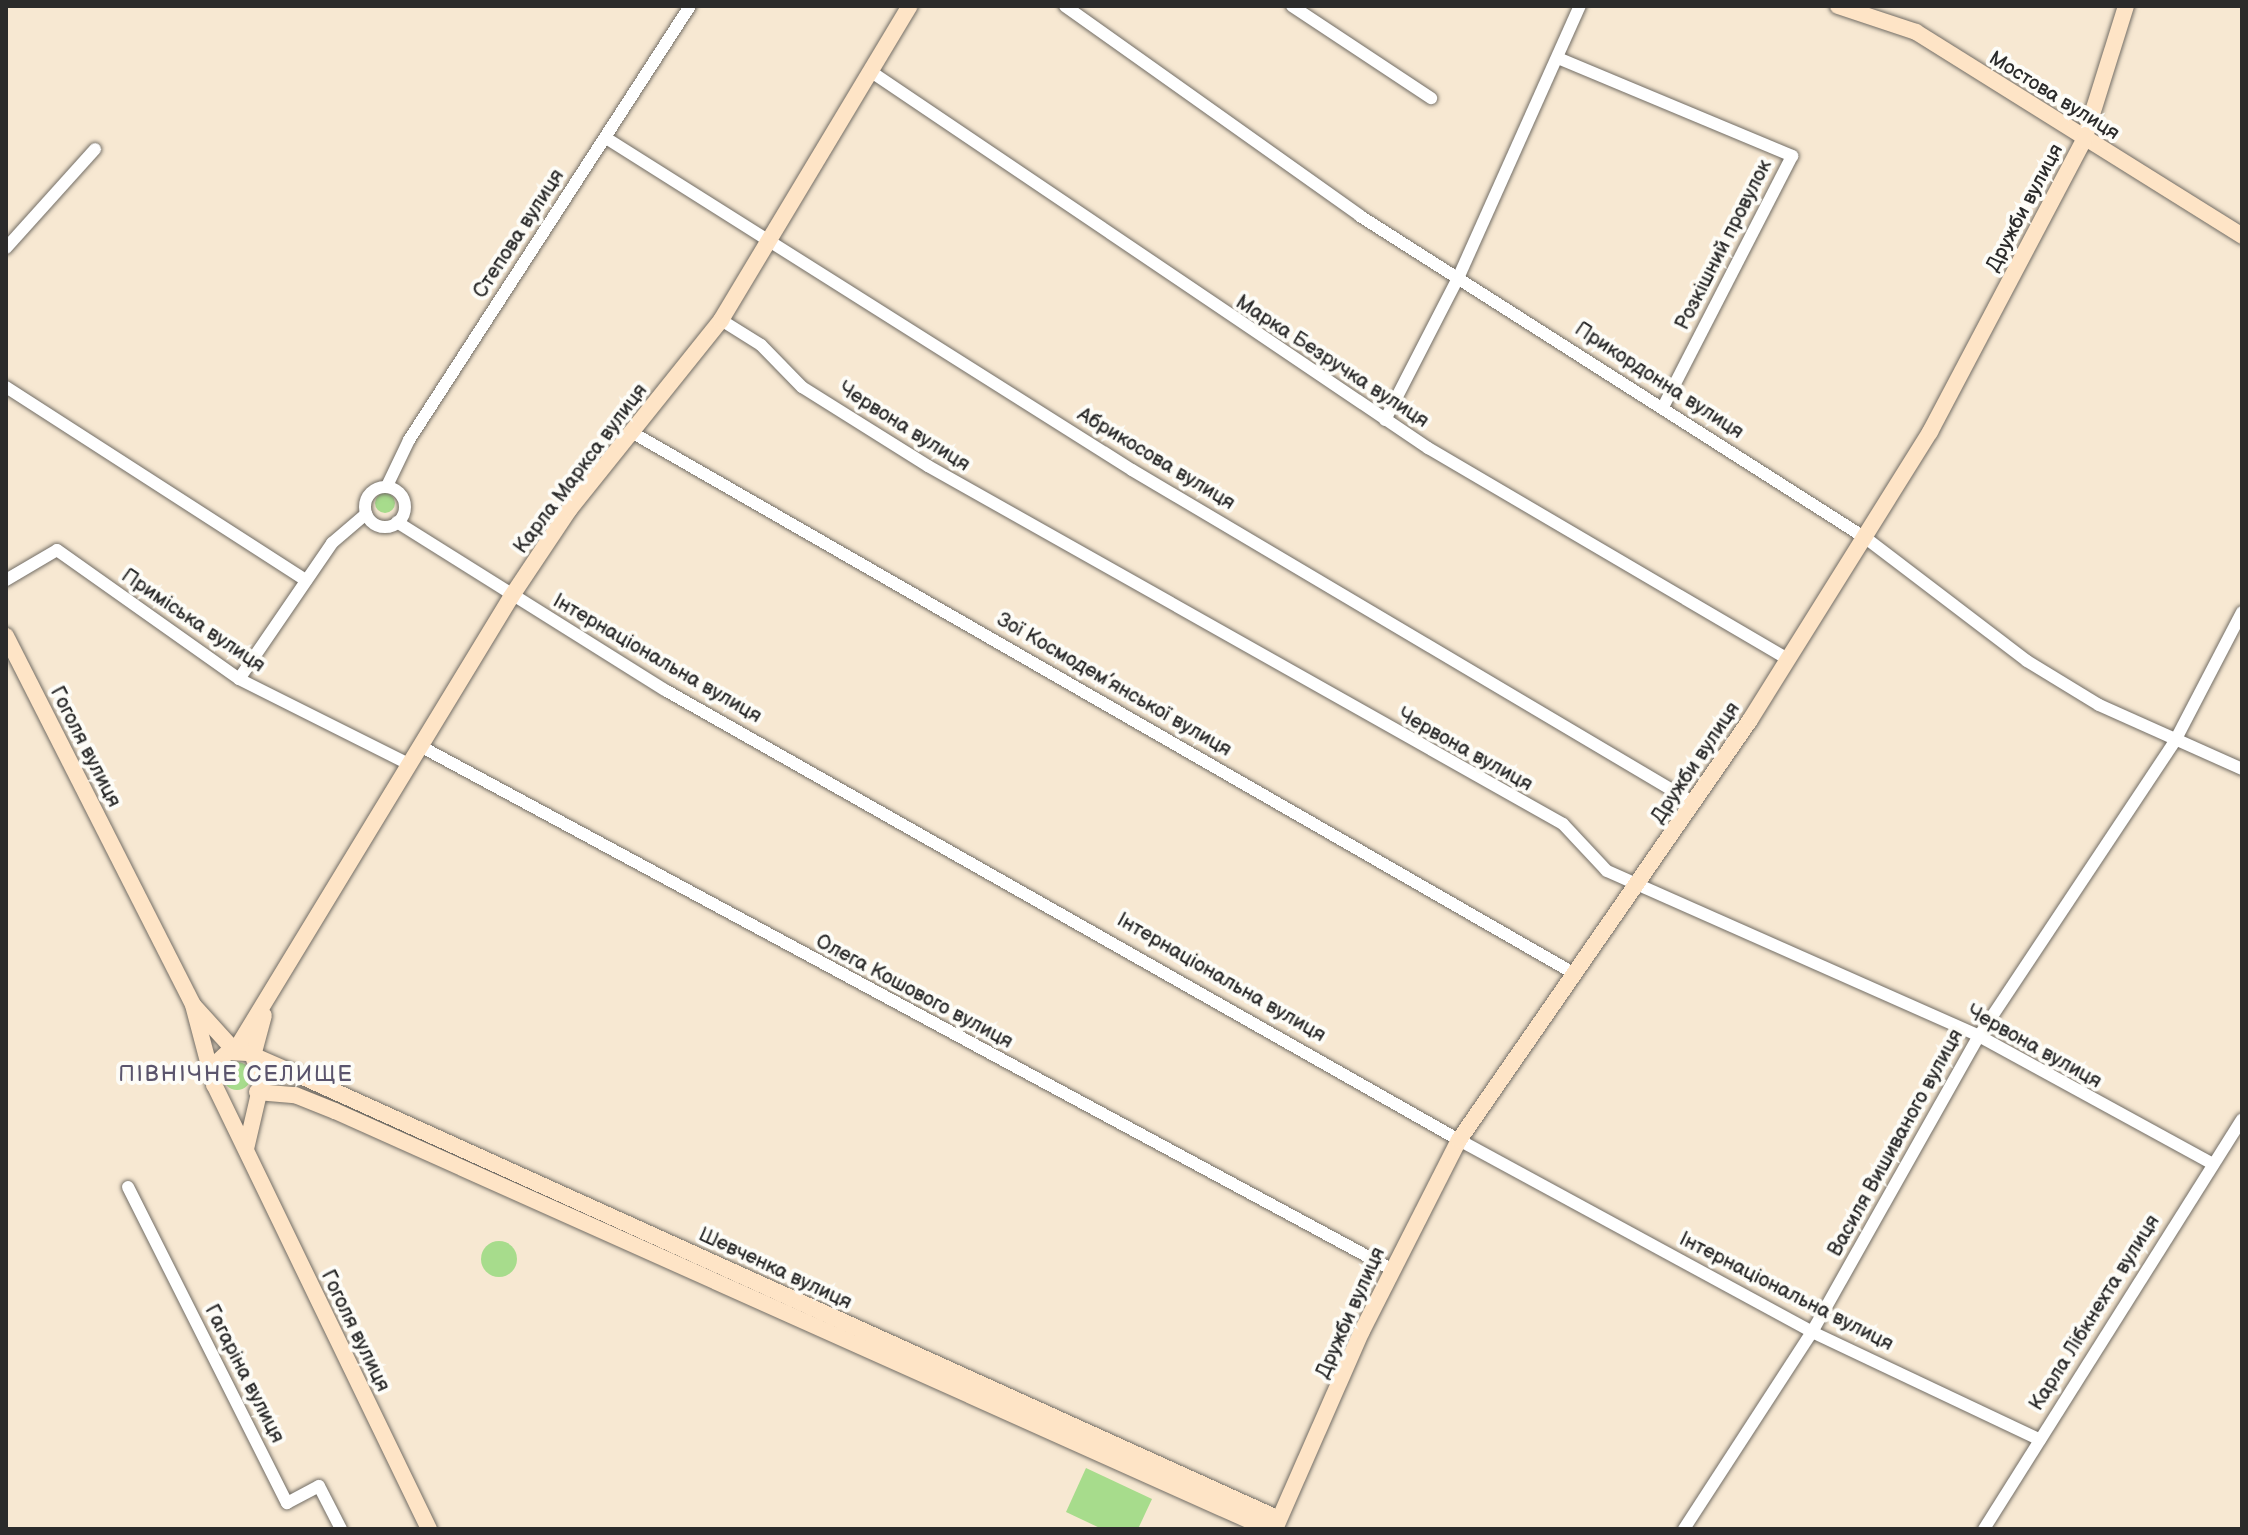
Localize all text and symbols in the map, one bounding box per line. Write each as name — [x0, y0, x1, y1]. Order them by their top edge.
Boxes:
street label: Мостова вулиця — [1984, 46, 2124, 146]
street label: Дружби вулиця — [1981, 140, 2069, 276]
street label: Розкішний провулок — [1671, 156, 1777, 334]
street label: Степова вулиця — [468, 165, 570, 303]
street label: Марка Безручка вулиця — [1231, 291, 1433, 433]
street label: Прикордонна вулиця — [1570, 317, 1748, 445]
street label: Червона вулиця — [834, 377, 974, 477]
street label: Карла Маркса вулиця — [509, 379, 653, 559]
street label: Абрикосова вулиця — [1073, 403, 1239, 515]
street label: Приміська вулиця — [117, 564, 269, 678]
street label: Інтернаціональна вулиця — [548, 589, 766, 729]
street label: Зої Космодем’янської вулиця — [992, 608, 1236, 762]
street label: Гоголя вулиця — [44, 683, 126, 811]
street label: Дружби вулиця — [1647, 698, 1745, 828]
street label: Червона вулиця — [1393, 703, 1537, 797]
street label: Інтернаціональна вулиця — [1112, 908, 1330, 1048]
street label: Олега Кошового вулиця — [811, 930, 1017, 1054]
street label: Червона вулиця — [1962, 1000, 2106, 1094]
street label: Василя Вишиваного вулиця — [1823, 1025, 1969, 1261]
district label: ПІВНІЧНЕ СЕЛИЩЕ — [118, 1062, 354, 1088]
street label: Карла Лібкнехта вулиця — [2025, 1211, 2165, 1415]
street label: Шевченка вулиця — [695, 1223, 855, 1315]
street label: Інтернаціональна вулиця — [1675, 1228, 1897, 1356]
street label: Дружби вулиця — [1311, 1244, 1391, 1382]
street label: Гоголя вулиця — [315, 1266, 395, 1396]
street label: Гагаріна вулиця — [199, 1301, 289, 1447]

